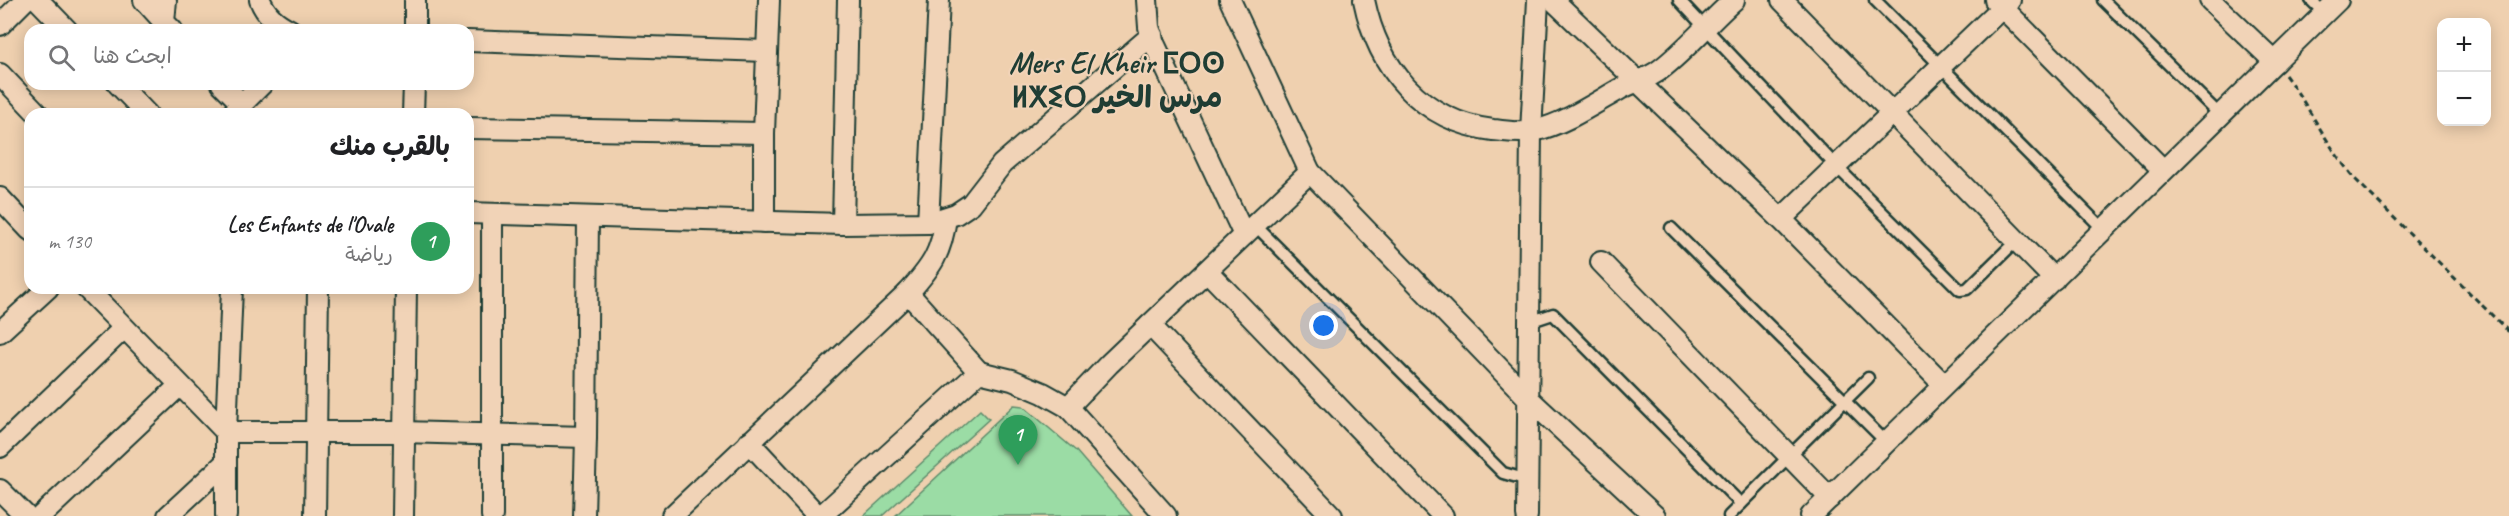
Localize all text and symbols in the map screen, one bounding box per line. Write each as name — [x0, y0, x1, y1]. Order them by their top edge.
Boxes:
map controls — [2437, 18, 2491, 126]
button: + — [2437, 18, 2491, 72]
search box — [24, 24, 474, 90]
icon: search — [45, 41, 78, 74]
text: ابحث هنا — [93, 42, 172, 70]
district label: Mers El Kheir ⵎⵔⵙ ⵍⵅⵉⵔ مرس الخير — [1009, 44, 1225, 116]
button: − — [2437, 72, 2491, 126]
text: بالقرب منك — [330, 130, 450, 163]
text: Les Enfants de l'Ovale — [227, 211, 393, 239]
text: 130 m — [48, 229, 91, 254]
text: 1 — [426, 229, 435, 254]
text: رياضة — [345, 242, 393, 267]
your location — [1309, 311, 1338, 340]
pin: 1 — [998, 416, 1038, 465]

